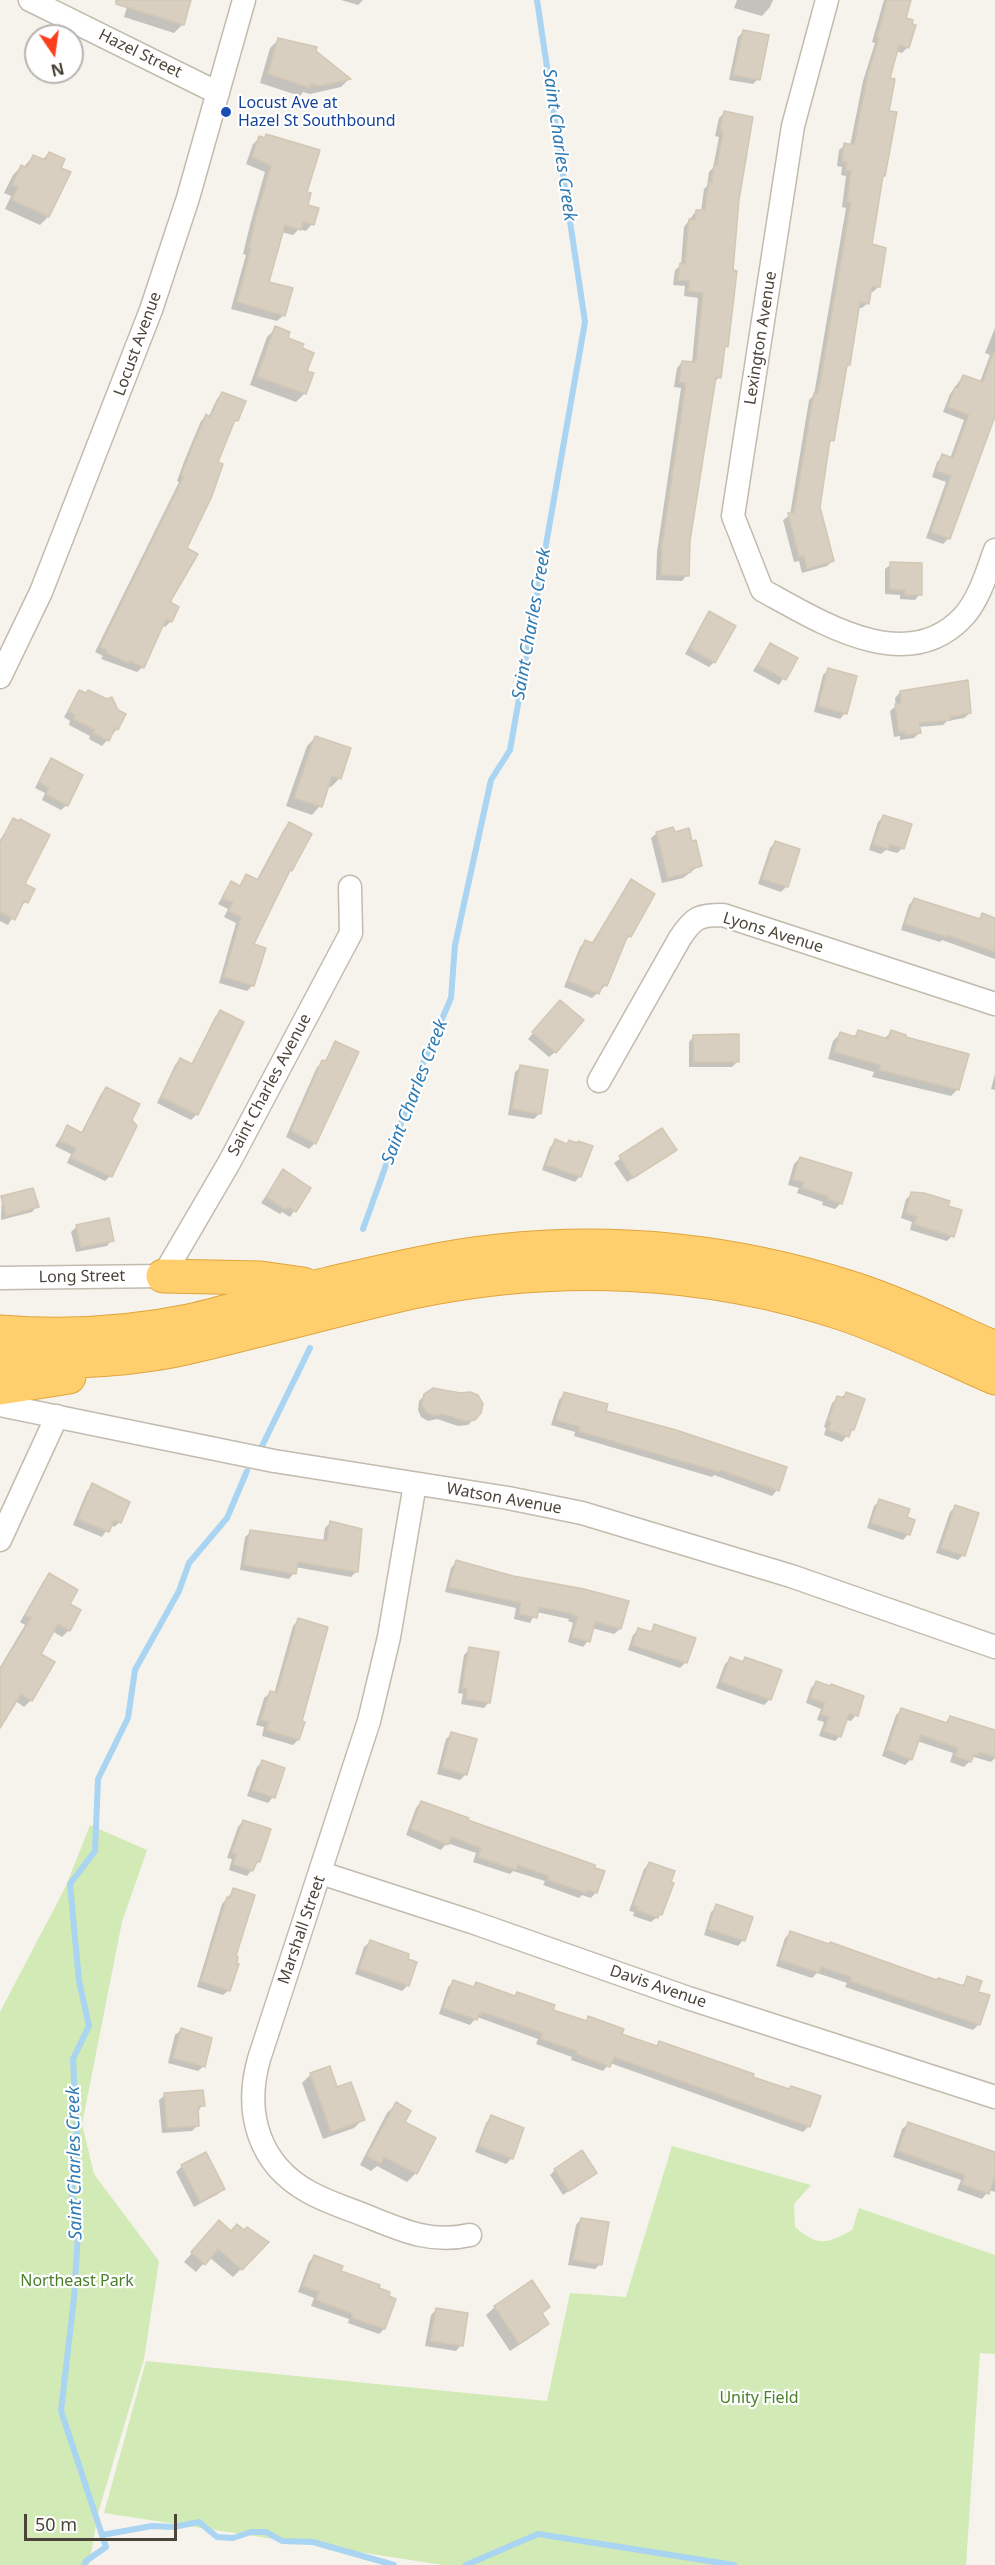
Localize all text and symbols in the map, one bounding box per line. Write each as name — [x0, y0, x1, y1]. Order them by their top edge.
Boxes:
north arrow — [24, 24, 84, 84]
street label: Hazel Street — [95, 26, 185, 82]
text: N — [49, 57, 66, 82]
water label: Saint Charles Creek — [538, 67, 580, 223]
place label: Locust Ave at Hazel St Southbound — [238, 93, 396, 131]
marker: Locust Ave at Hazel St Southbound — [219, 105, 233, 119]
street label: Lexington Avenue — [741, 270, 781, 406]
street label: Locust Avenue — [110, 289, 166, 399]
water label: Saint Charles Creek — [508, 546, 556, 702]
street label: Lyons Avenue — [720, 909, 826, 957]
street label: Saint Charles Avenue — [224, 1011, 316, 1159]
water label: Saint Charles Creek — [377, 1016, 453, 1168]
street label: Long Street — [39, 1267, 125, 1287]
street label: Watson Avenue — [445, 1479, 563, 1519]
street label: Marshall Street — [274, 1873, 330, 1987]
street label: Davis Avenue — [607, 1961, 709, 2013]
water label: Saint Charles Creek — [63, 2086, 87, 2240]
park label: Northeast Park — [20, 2271, 134, 2291]
park label: Unity Field — [719, 2388, 799, 2408]
scale bar — [27, 2502, 180, 2540]
text: 50 m — [35, 2512, 77, 2536]

